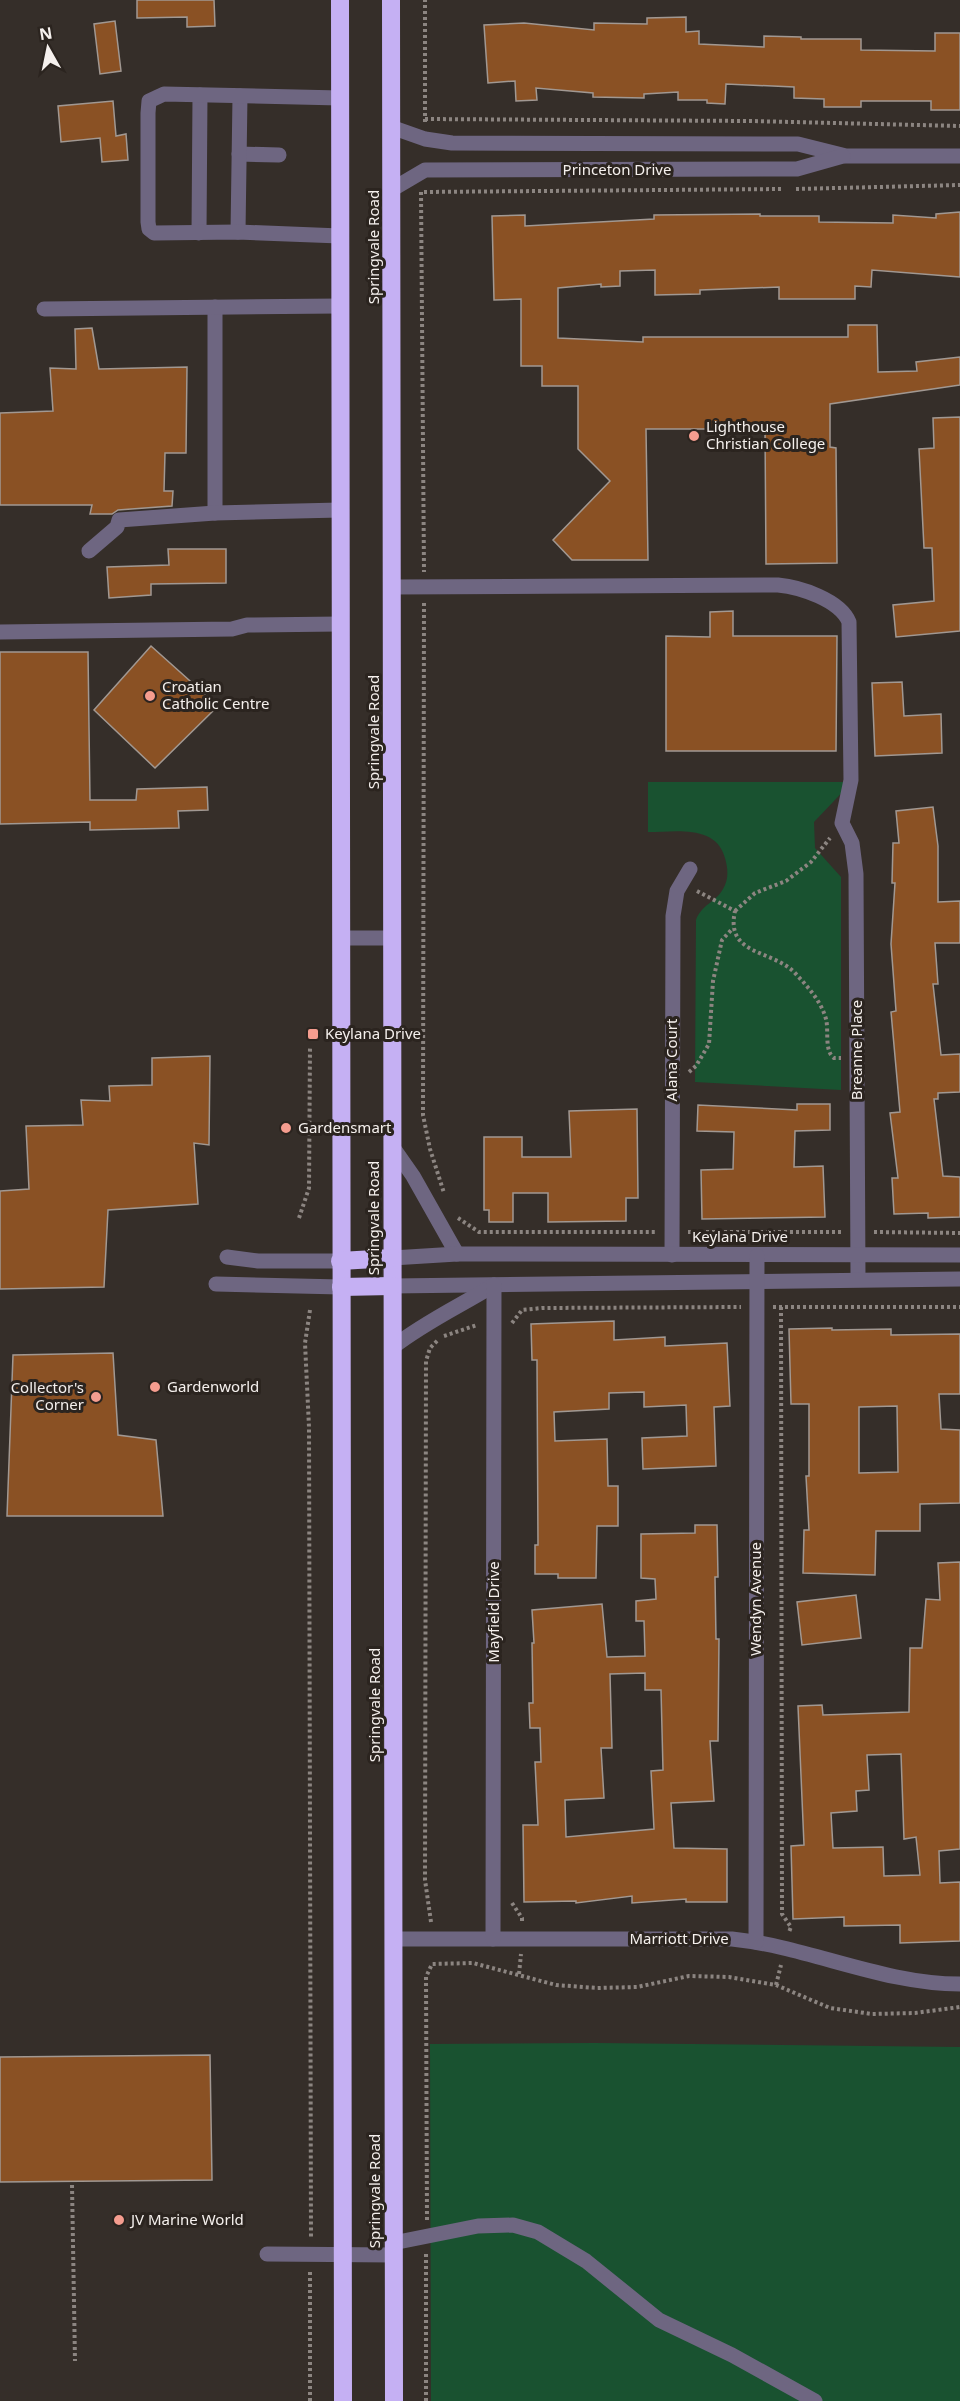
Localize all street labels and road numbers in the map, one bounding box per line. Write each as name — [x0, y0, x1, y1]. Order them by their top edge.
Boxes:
street label: Princeton Drive — [563, 159, 671, 179]
street label: Springvale Road — [363, 190, 383, 304]
street label: Springvale Road — [363, 675, 383, 789]
street label: Breanne Place — [846, 1000, 866, 1100]
street label: Alana Court — [661, 1018, 681, 1101]
street label: Springvale Road — [363, 1161, 383, 1275]
street label: Keylana Drive — [692, 1226, 788, 1246]
street label: Wendyn Avenue — [745, 1542, 765, 1656]
street label: Mayfield Drive — [483, 1561, 503, 1663]
street label: Springvale Road — [364, 1648, 384, 1762]
street label: Marriott Drive — [629, 1928, 729, 1948]
street label: Springvale Road — [364, 2134, 384, 2248]

